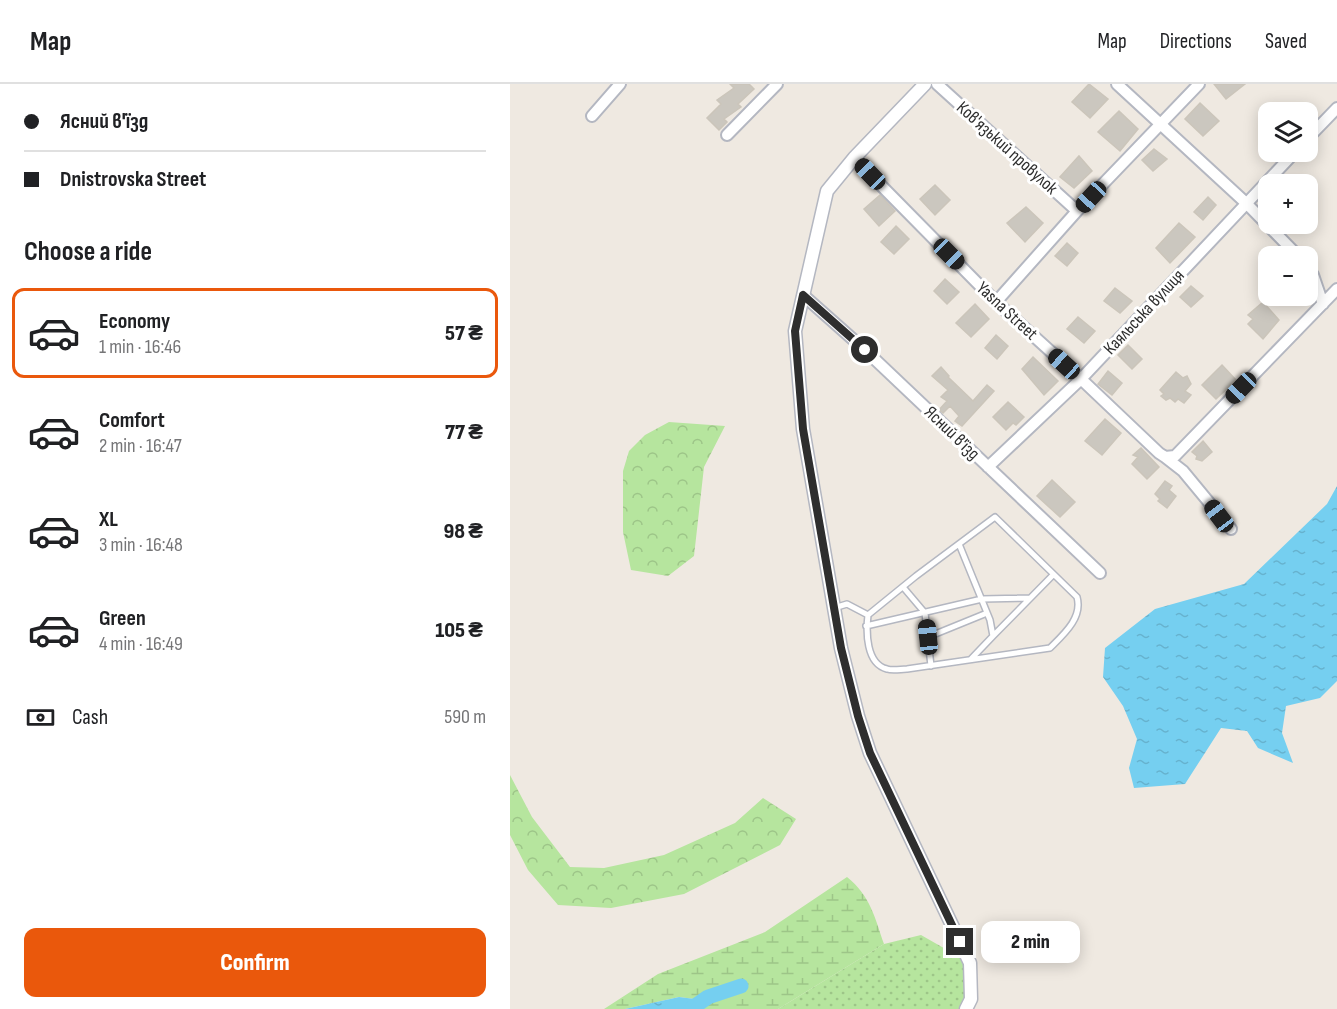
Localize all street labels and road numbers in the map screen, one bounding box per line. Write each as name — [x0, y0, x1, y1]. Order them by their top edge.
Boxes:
street label: Ков'язький провулок — [952, 97, 1062, 199]
street label: Каяльська вулиця — [1099, 265, 1189, 359]
street label: Yasna Street — [972, 278, 1042, 345]
street label: Ясний в'їзд — [920, 402, 984, 464]

